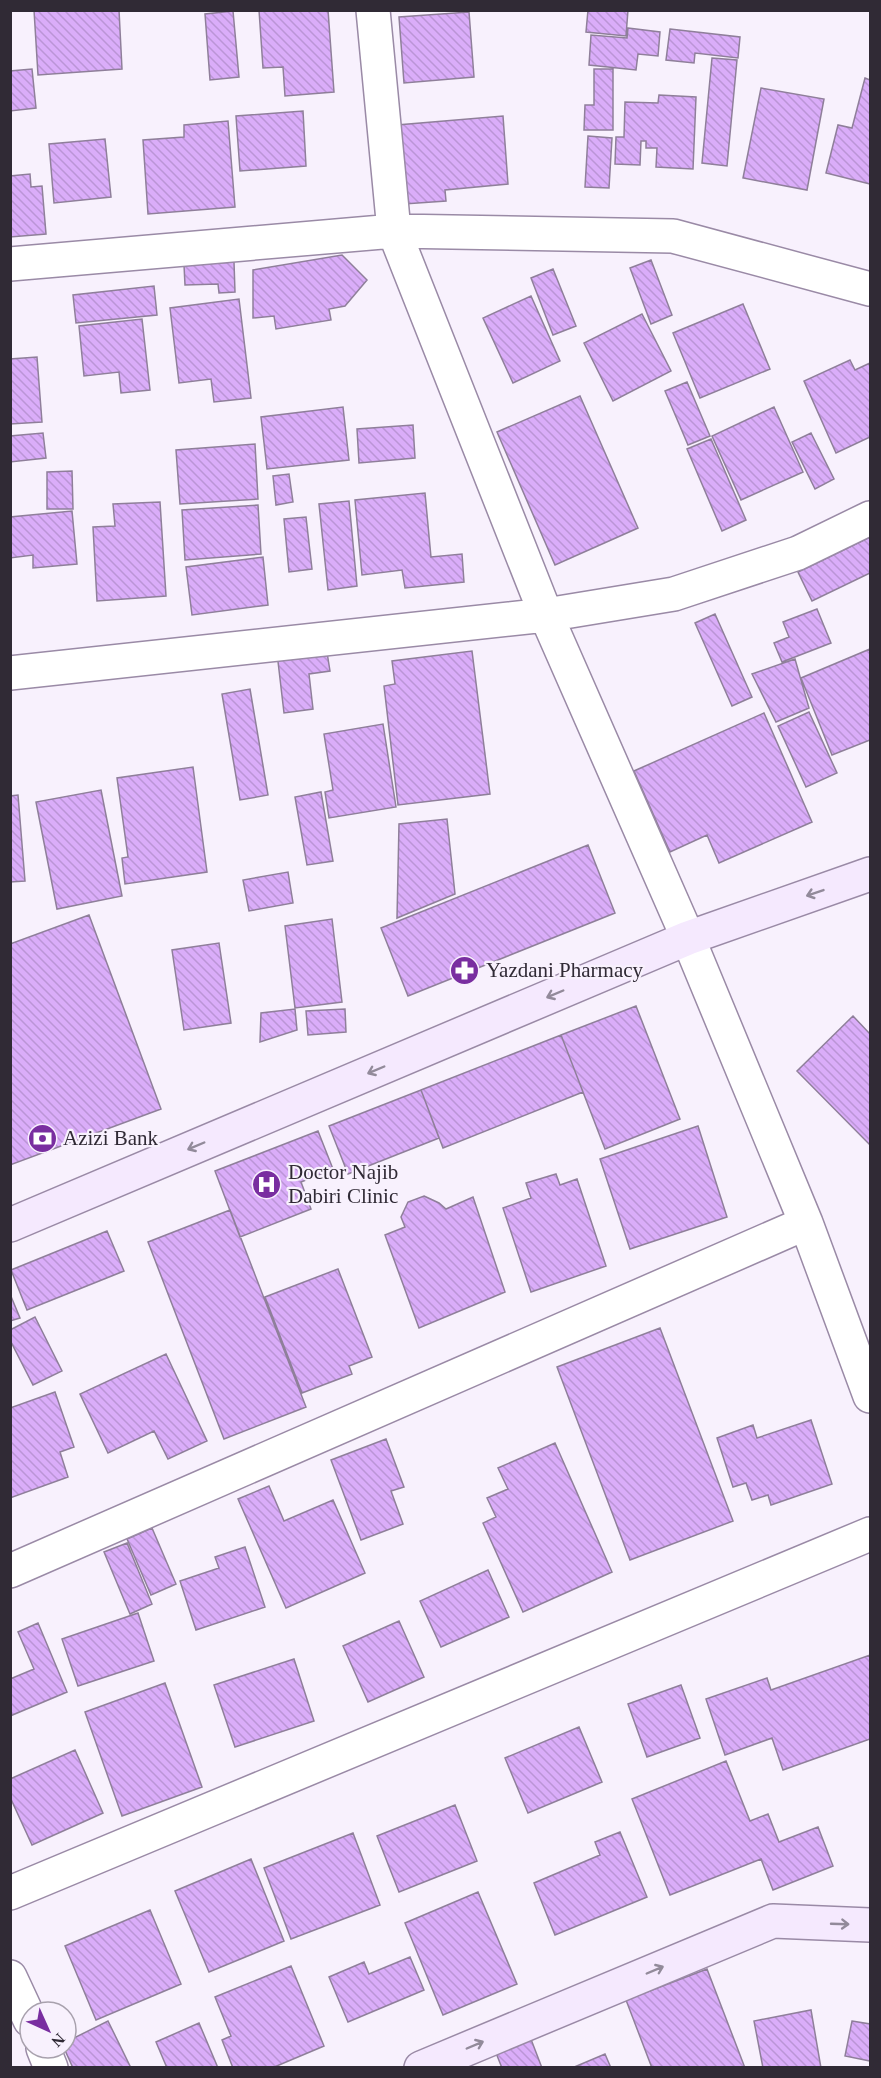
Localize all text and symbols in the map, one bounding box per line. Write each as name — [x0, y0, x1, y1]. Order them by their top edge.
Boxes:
one-way arrow — [806, 889, 825, 900]
pharmacy icon: Yazdani Pharmacy — [449, 954, 481, 986]
place label: Yazdani Pharmacy — [486, 958, 644, 982]
one-way arrow — [547, 989, 565, 1000]
one-way arrow — [367, 1065, 385, 1076]
bank icon: Azizi Bank — [26, 1122, 58, 1154]
place label: Azizi Bank — [63, 1126, 159, 1150]
one-way arrow — [187, 1141, 206, 1152]
place label: Doctor Najib Dabiri Clinic — [288, 1160, 398, 1208]
hospital icon: Doctor Najib Dabiri Clinic — [251, 1168, 283, 1200]
one-way arrow — [829, 1918, 849, 1929]
one-way arrow — [645, 1964, 663, 1975]
north arrow — [18, 2000, 78, 2060]
text: N — [48, 2030, 68, 2051]
one-way arrow — [465, 2039, 483, 2050]

